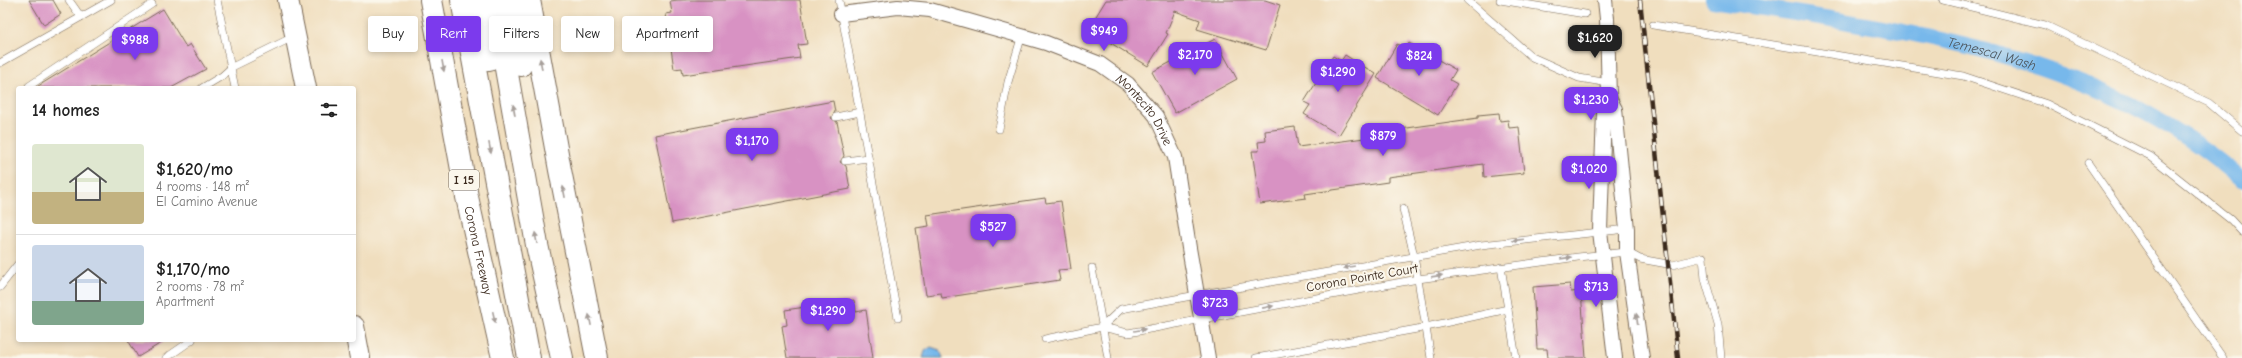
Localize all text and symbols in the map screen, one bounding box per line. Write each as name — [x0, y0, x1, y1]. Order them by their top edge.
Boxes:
chip: Buy — [368, 16, 418, 52]
chip: Rent — [426, 16, 481, 52]
chip: Filters — [489, 16, 553, 52]
chip: New — [561, 16, 614, 52]
chip: Apartment — [622, 16, 713, 52]
pin: $949 — [1080, 18, 1128, 52]
text: $949 — [1090, 23, 1118, 38]
pin: $1,620 — [1562, 25, 1628, 59]
pin: $988 — [111, 27, 159, 61]
text: $1,620 — [1577, 30, 1613, 45]
text: $988 — [121, 32, 149, 47]
water label: Temescal Wash — [1946, 34, 2038, 74]
pin: $2,170 — [1162, 42, 1228, 76]
pin: $824 — [1395, 43, 1443, 77]
text: $2,170 — [1177, 47, 1213, 62]
text: $824 — [1406, 48, 1432, 63]
one-way arrow — [538, 58, 544, 70]
pin: $1,290 — [1305, 59, 1371, 93]
one-way arrow — [440, 60, 446, 72]
text: $1,290 — [1320, 64, 1356, 79]
street label: Montecito Drive — [1113, 71, 1176, 148]
pin: $1,230 — [1558, 87, 1624, 121]
text: $1,230 — [1573, 92, 1609, 107]
icon: filters — [318, 99, 340, 121]
text: 14 homes — [32, 101, 99, 120]
one-way arrow — [510, 104, 516, 116]
pin: $879 — [1359, 123, 1407, 157]
pin: $1,170 — [719, 128, 785, 162]
text: $879 — [1370, 128, 1396, 143]
text: $1,170 — [735, 133, 769, 148]
one-way arrow — [488, 142, 494, 154]
pin: $1,020 — [1556, 156, 1622, 190]
icon: home — [64, 160, 112, 208]
text: $1,620/mo — [156, 160, 233, 179]
text: $1,020 — [1571, 161, 1607, 176]
road number: I 15 — [449, 170, 479, 190]
text: 4 rooms · 148 m² — [156, 179, 249, 194]
one-way arrow — [561, 186, 567, 198]
text: El Camino Avenue — [156, 194, 257, 209]
street label: Corona Freeway — [461, 205, 496, 297]
pin: $527 — [969, 214, 1017, 248]
text: $527 — [980, 219, 1006, 234]
one-way arrow — [533, 232, 539, 244]
one-way arrow — [1512, 237, 1524, 243]
one-way arrow — [1560, 255, 1572, 261]
text: $1,170/mo — [156, 260, 230, 279]
street label: Corona Pointe Court — [1305, 260, 1420, 295]
icon: home — [64, 261, 112, 309]
one-way arrow — [1343, 265, 1355, 271]
one-way arrow — [1431, 273, 1443, 279]
pin: $713 — [1572, 274, 1620, 308]
text: 2 rooms · 78 m² — [156, 279, 244, 294]
text: $713 — [1583, 279, 1609, 294]
pin: $723 — [1191, 290, 1239, 324]
text: Apartment — [156, 294, 214, 309]
text: $723 — [1202, 295, 1228, 310]
pin: $1,290 — [795, 298, 861, 332]
text: $1,290 — [810, 303, 846, 318]
one-way arrow — [1262, 304, 1274, 310]
one-way arrow — [491, 311, 497, 323]
one-way arrow — [1634, 313, 1640, 325]
one-way arrow — [586, 314, 592, 326]
one-way arrow — [1134, 327, 1146, 333]

